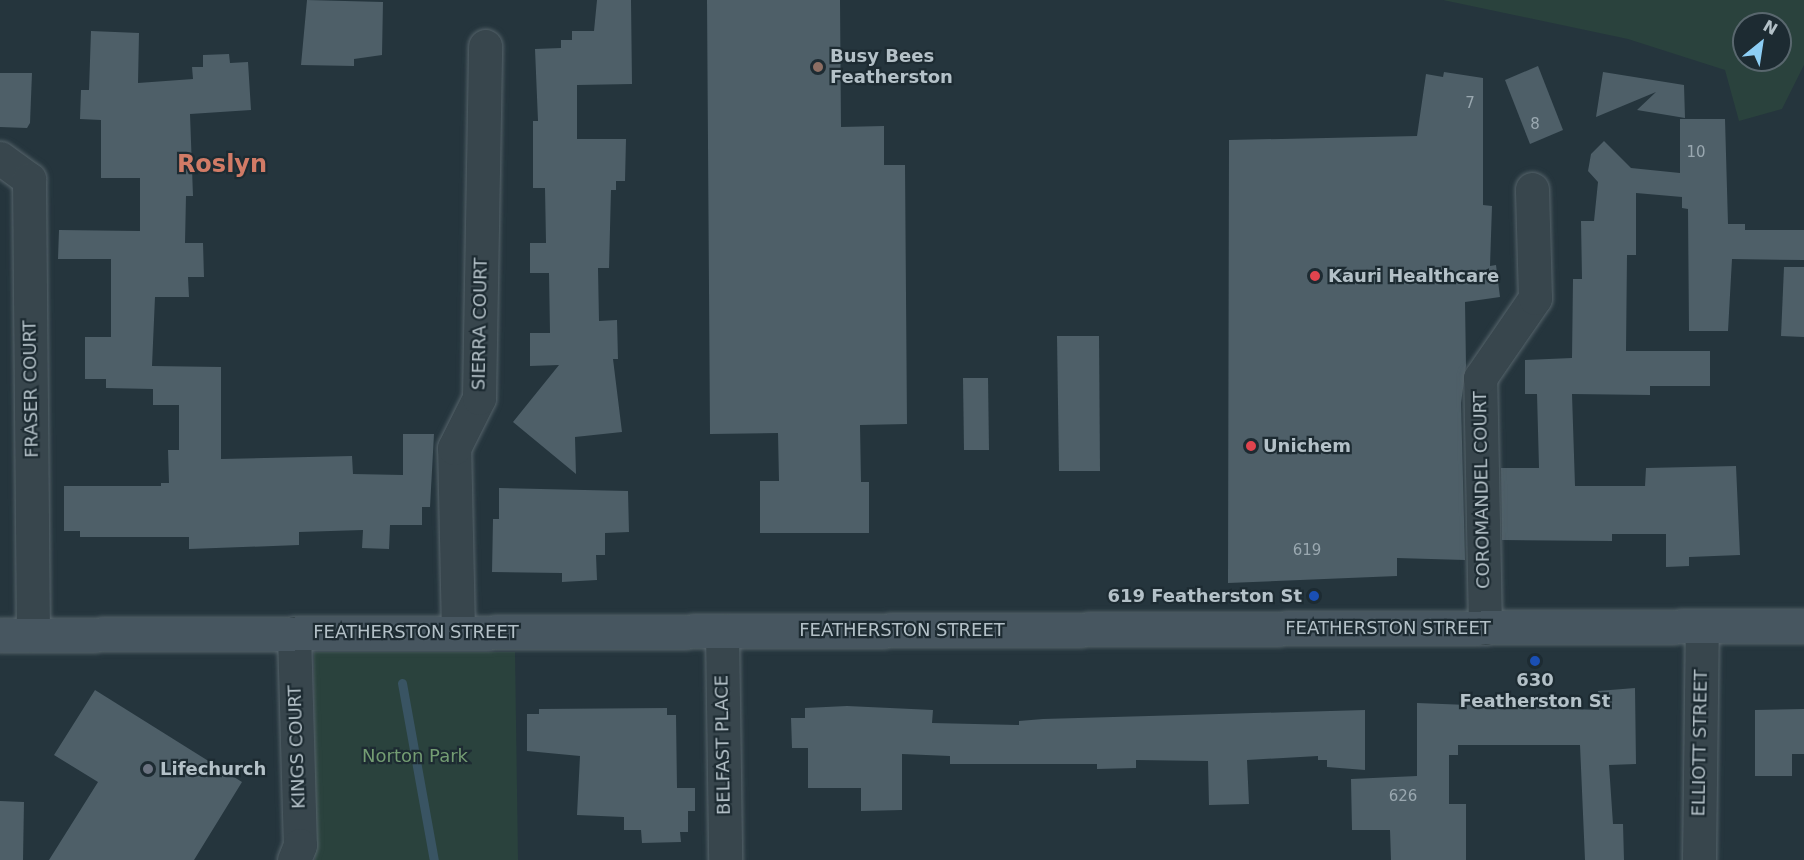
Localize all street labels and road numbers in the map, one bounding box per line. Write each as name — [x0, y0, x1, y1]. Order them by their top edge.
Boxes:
street label: SIERRA COURT — [468, 258, 492, 390]
street label: FRASER COURT — [19, 320, 43, 458]
street label: COROMANDEL COURT — [1469, 391, 1495, 589]
street label: FEATHERSTON STREET — [1285, 617, 1491, 639]
street label: FEATHERSTON STREET — [799, 619, 1005, 641]
street label: FEATHERSTON STREET — [313, 621, 519, 643]
street label: ELLIOTT STREET — [1688, 669, 1712, 817]
street label: BELFAST PLACE — [711, 675, 735, 815]
street label: KINGS COURT — [284, 685, 310, 809]

